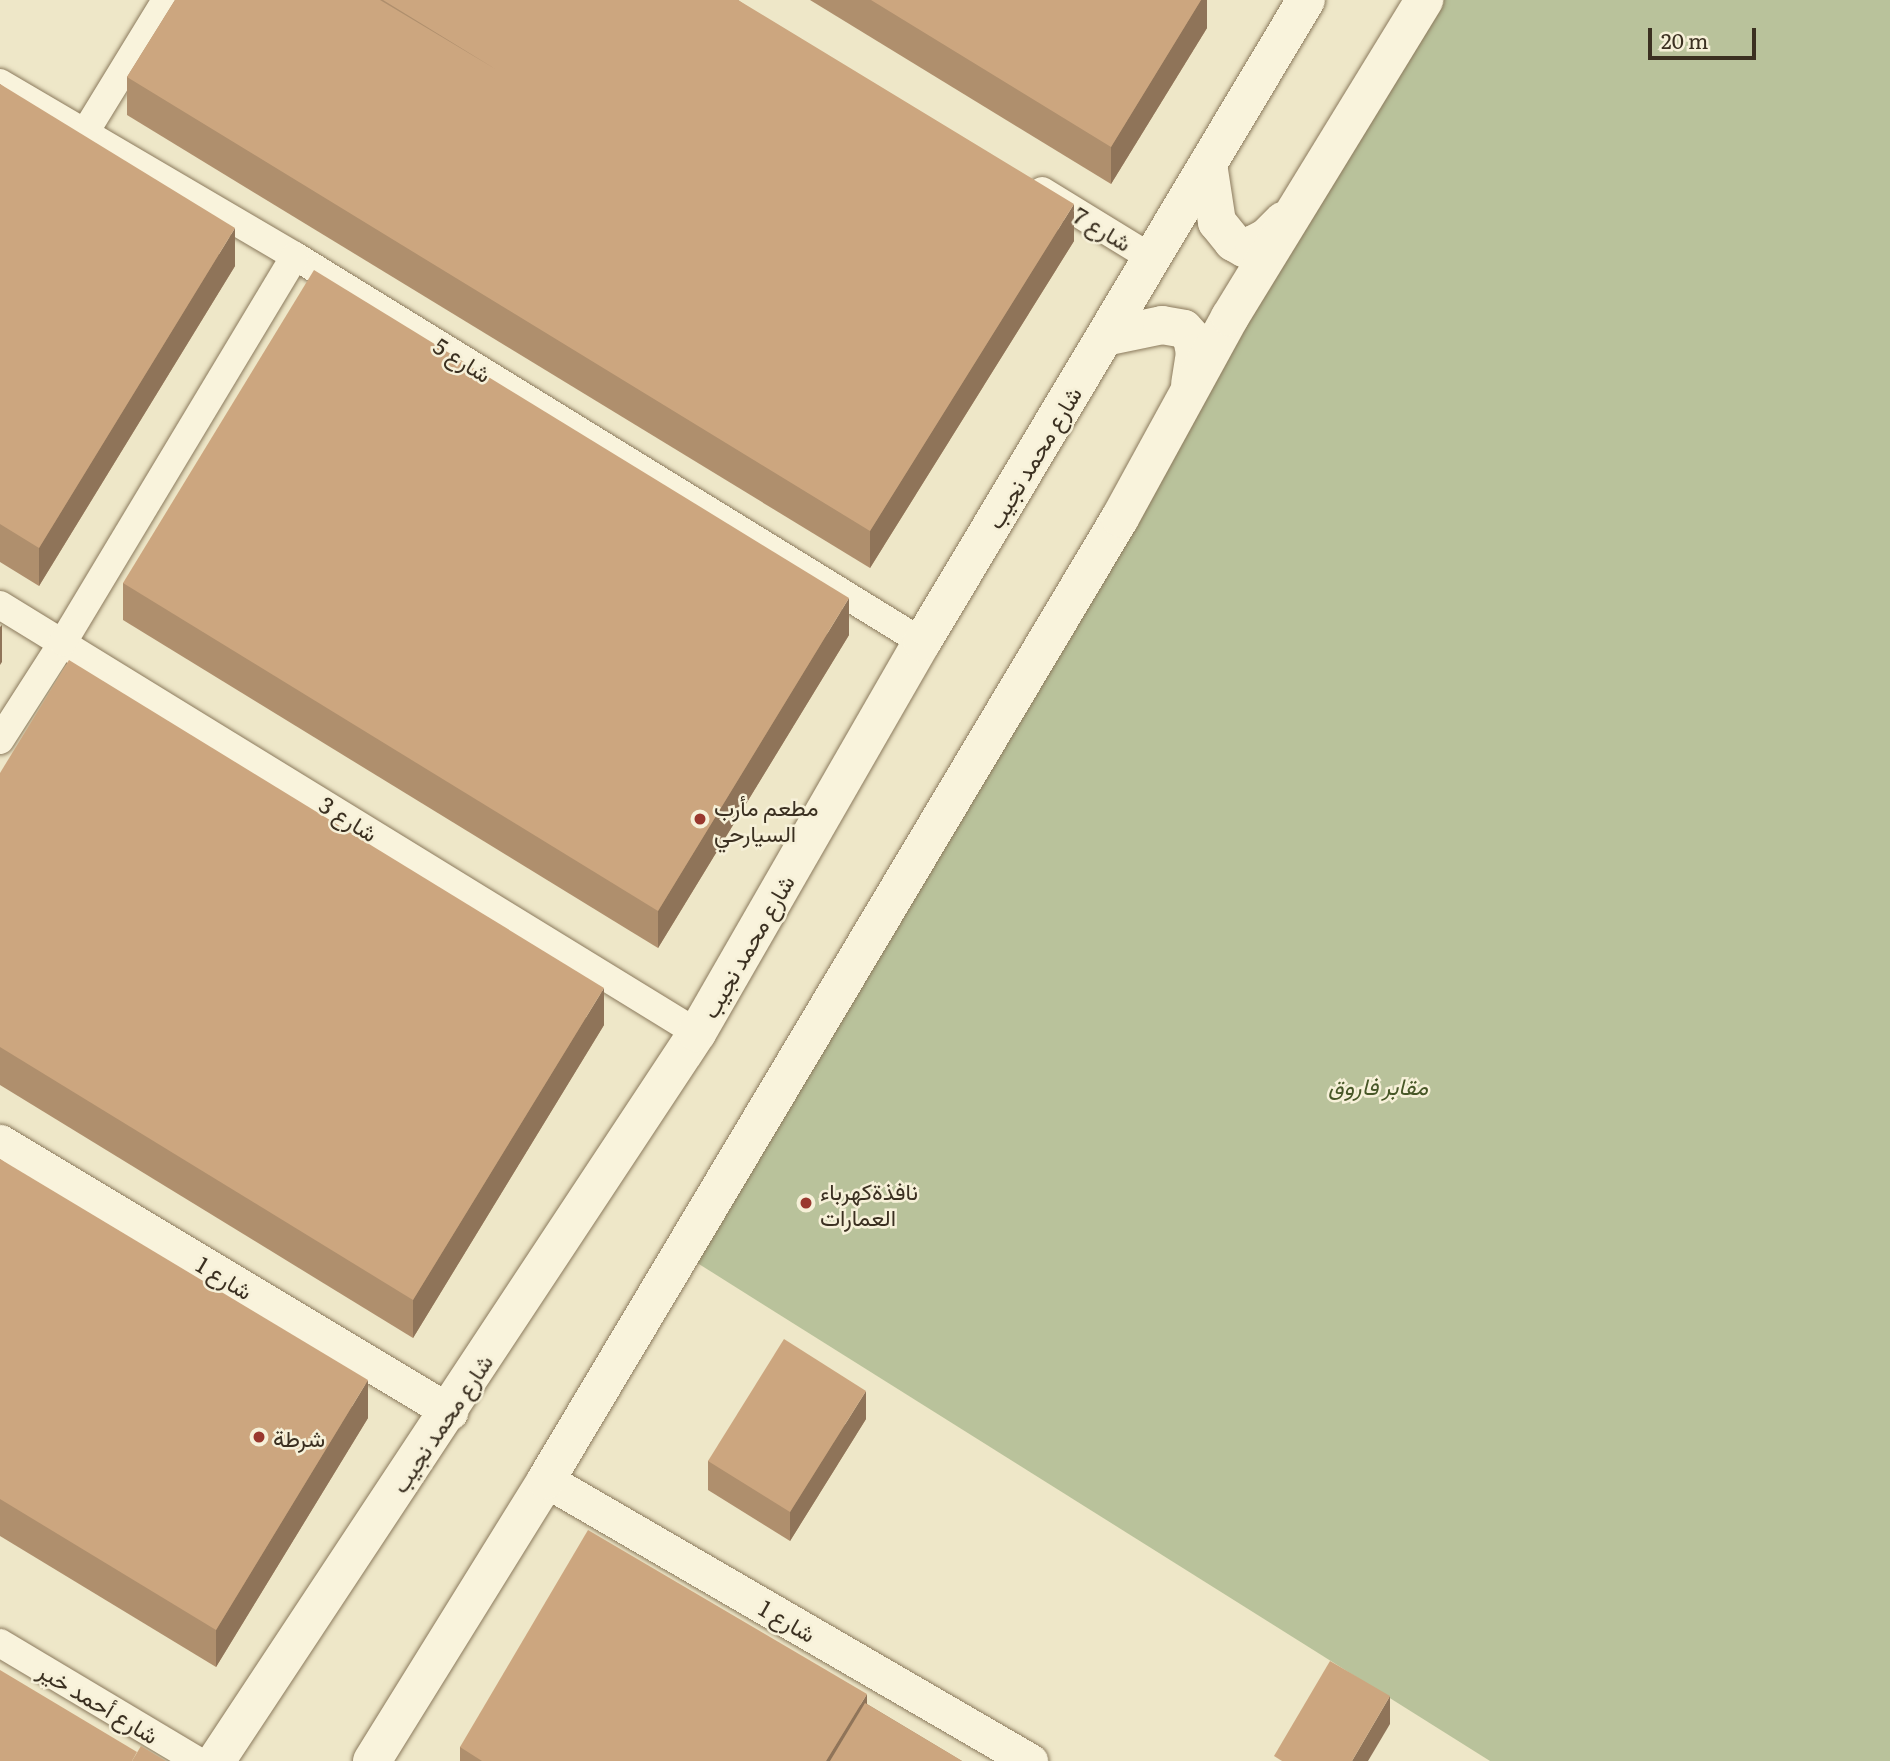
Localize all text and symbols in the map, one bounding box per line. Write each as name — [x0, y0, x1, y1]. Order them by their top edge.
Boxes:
scale bar — [1652, 14, 1760, 58]
text: 20 m — [1661, 24, 1708, 55]
street label: شارع 7 — [1069, 200, 1137, 256]
street label: شارع 5 — [429, 331, 497, 387]
street label: شارع محمد نجيب — [980, 381, 1086, 533]
street label: شارع 3 — [315, 790, 383, 846]
place label: مطعم مأرب السيارحي — [714, 792, 819, 846]
marker: مطعم مأرب السيارحي — [692, 811, 708, 827]
street label: شارع محمد نجيب — [695, 869, 799, 1023]
park label: مقابر فاروق — [1328, 1071, 1428, 1099]
place label: نافذةكهرباء العمارات — [820, 1176, 918, 1230]
marker: نافذةكهرباء العمارات — [798, 1195, 814, 1211]
street label: شارع 1 — [192, 1250, 258, 1304]
street label: شارع محمد نجيب — [385, 1349, 497, 1497]
place label: شرطة — [273, 1423, 325, 1451]
marker: شرطة — [251, 1429, 267, 1445]
street label: شارع 1 — [755, 1593, 821, 1647]
street label: شارع أحمد خير — [34, 1655, 164, 1749]

